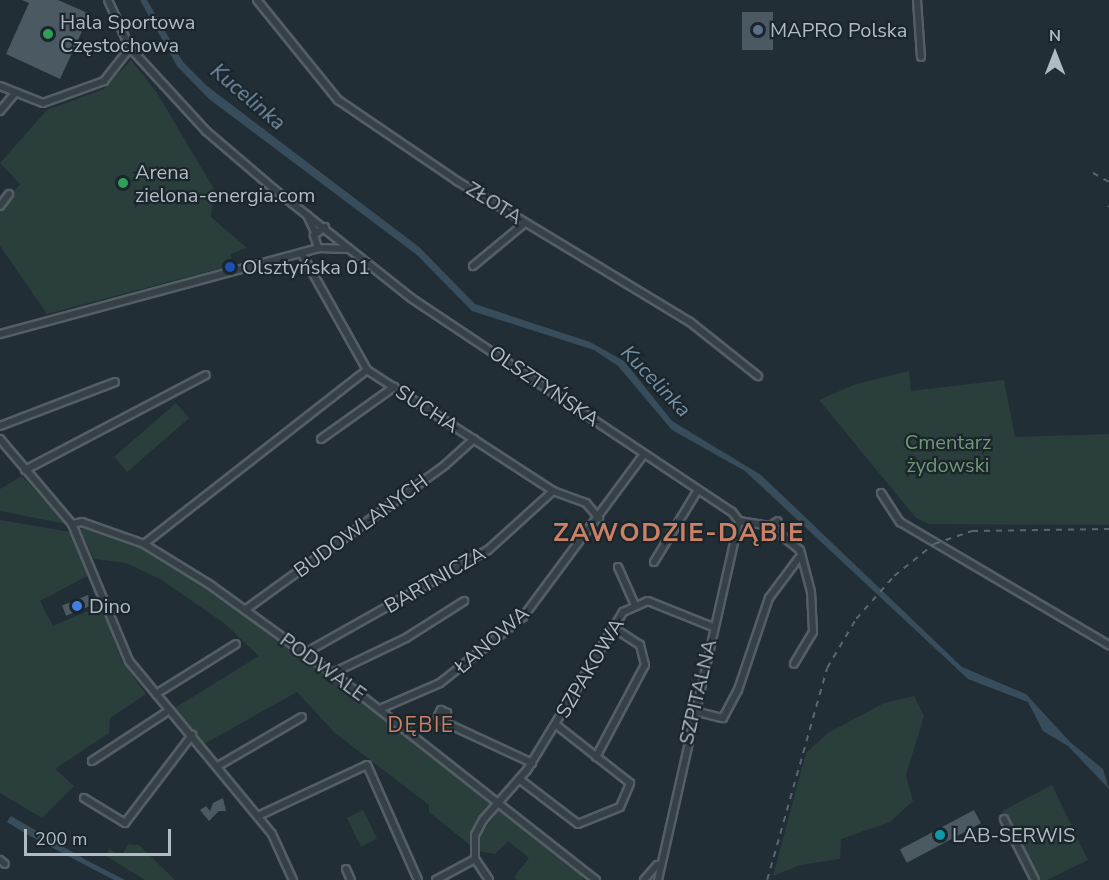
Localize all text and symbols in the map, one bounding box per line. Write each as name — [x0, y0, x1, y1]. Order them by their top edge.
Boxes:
place label: Hala Sportowa Częstochowa — [60, 11, 195, 58]
place label: MAPRO Polska — [770, 18, 907, 42]
marker: MAPRO Polska — [751, 23, 765, 37]
north arrow — [1025, 24, 1085, 84]
text: N — [1049, 25, 1061, 47]
marker: Hala Sportowa Częstochowa — [41, 27, 55, 41]
water label: Kucelinka — [205, 58, 291, 136]
place label: Arena zielona-energia.com — [135, 160, 315, 207]
marker: Arena zielona-energia.com — [116, 176, 130, 190]
street label: ZŁOTA — [462, 177, 526, 229]
place label: Olsztyńska 01 — [242, 255, 370, 279]
marker: Olsztyńska 01 — [223, 260, 237, 274]
street label: OLSZTYŃSKA — [484, 340, 604, 432]
water label: Kucelinka — [616, 340, 696, 422]
street label: SUCHA — [391, 380, 463, 438]
park label: Cmentarz żydowski — [905, 431, 991, 478]
street label: BUDOWLANYCH — [289, 469, 433, 583]
district label: ZAWODZIE-DĄBIE — [553, 517, 805, 549]
street label: BARTNICZA — [380, 542, 490, 618]
place label: Dino — [89, 594, 131, 618]
marker: Dino — [70, 599, 84, 613]
street label: ŁANOWA — [450, 601, 534, 679]
street label: SZPAKOWA — [551, 614, 629, 722]
street label: PODWALE — [275, 628, 371, 706]
street label: SZPITALNA — [674, 637, 722, 747]
district label: DĘBIE — [387, 712, 455, 738]
scale bar — [27, 817, 174, 855]
place label: LAB-SERWIS — [952, 823, 1075, 847]
text: 200 m — [35, 827, 87, 851]
marker: LAB-SERWIS — [933, 828, 947, 842]

